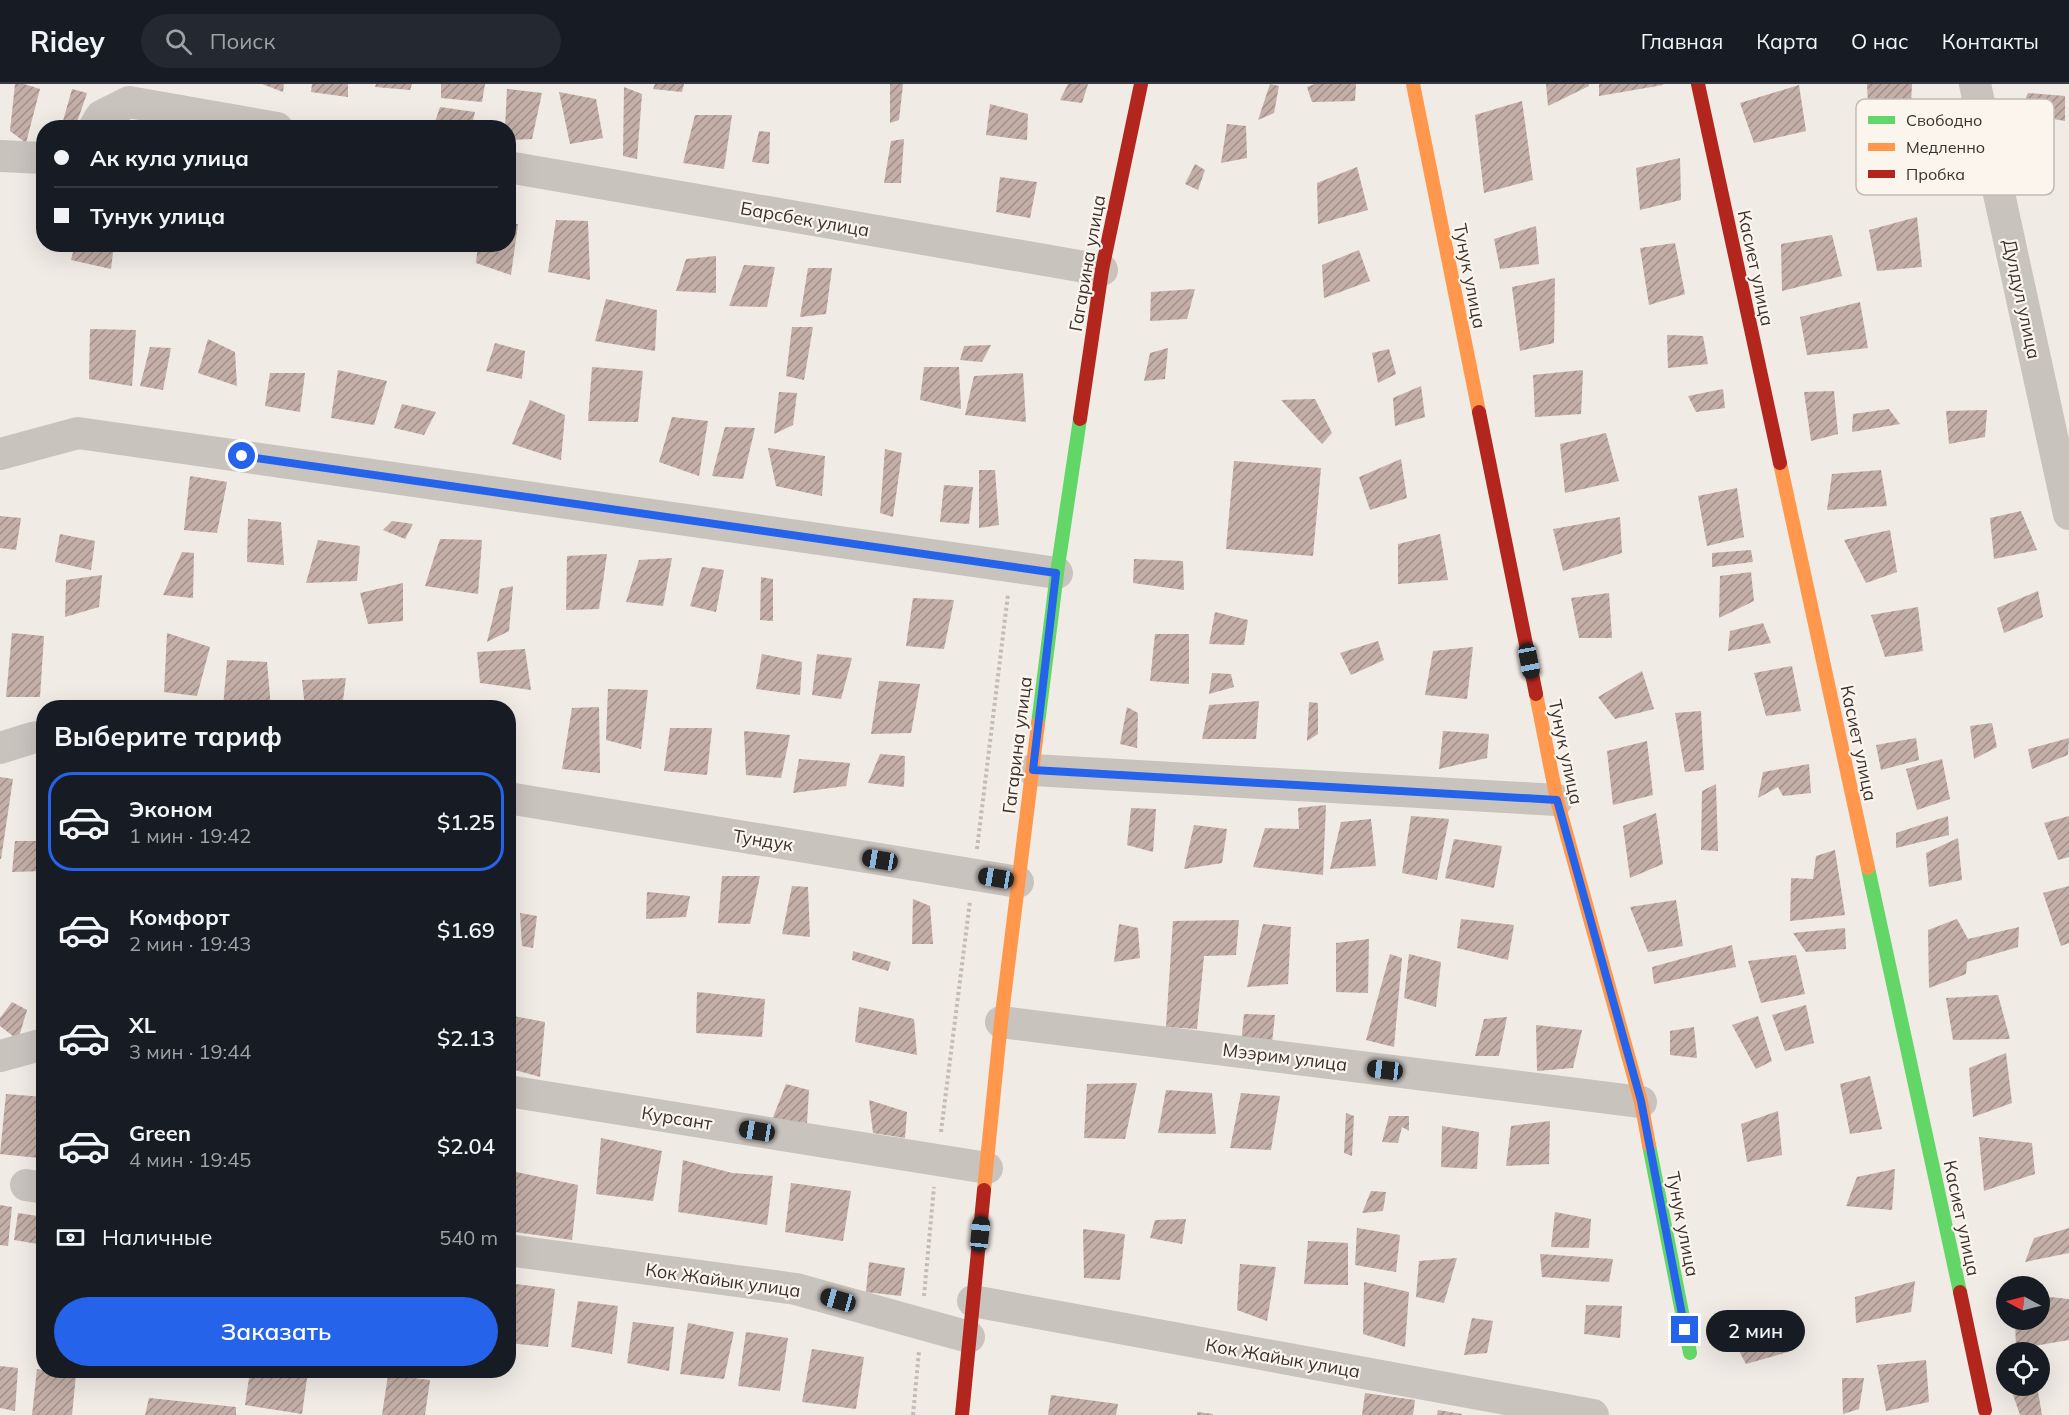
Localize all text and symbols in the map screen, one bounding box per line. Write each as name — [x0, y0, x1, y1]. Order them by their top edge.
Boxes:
search box — [141, 14, 561, 68]
text: Ridey — [30, 24, 105, 59]
icon: search — [162, 25, 195, 58]
text: Поиск — [210, 27, 275, 55]
text: Главная — [1641, 28, 1723, 54]
text: Карта — [1756, 28, 1818, 54]
text: О нас — [1851, 28, 1909, 54]
text: Контакты — [1942, 28, 2039, 54]
legend — [1856, 99, 2054, 195]
text: Свободно — [1906, 110, 1982, 130]
text: Медленно — [1906, 137, 1985, 157]
text: Ак кула улица — [90, 144, 249, 172]
text: Пробка — [1906, 164, 1965, 184]
street label: Гагарина улица — [1064, 193, 1110, 333]
street label: Барсбек улица — [739, 196, 871, 242]
text: Тунук улица — [90, 202, 225, 230]
street label: Касиет улица — [1732, 208, 1780, 328]
street label: Тунук улица — [1449, 221, 1491, 331]
street label: Дулдул улица — [1998, 237, 2046, 361]
route start — [228, 442, 255, 469]
car — [1517, 642, 1541, 680]
street label: Гагарина улица — [997, 675, 1037, 815]
street label: Касиет улица — [1835, 683, 1883, 803]
street label: Тунук улица — [1544, 697, 1588, 807]
text: Выберите тариф — [54, 719, 282, 753]
icon: car — [57, 795, 111, 849]
text: Эконом — [129, 795, 213, 823]
text: $1.25 — [437, 808, 495, 836]
text: 1 мин · 19:42 — [129, 823, 251, 848]
street label: Тундук — [731, 824, 795, 856]
car — [861, 848, 899, 872]
car — [977, 866, 1015, 890]
icon: car — [57, 903, 111, 957]
text: Комфорт — [129, 903, 230, 931]
text: $1.69 — [437, 916, 495, 944]
text: 2 мин · 19:43 — [129, 931, 251, 956]
icon: car — [57, 1011, 111, 1065]
text: XL — [129, 1011, 156, 1039]
text: $2.13 — [437, 1024, 495, 1052]
street label: Мээрим улица — [1222, 1038, 1348, 1076]
text: 3 мин · 19:44 — [129, 1039, 251, 1064]
car — [1366, 1059, 1404, 1081]
street label: Курсант — [640, 1101, 715, 1135]
icon: car — [57, 1119, 111, 1173]
text: Green — [129, 1119, 191, 1147]
car — [738, 1119, 776, 1143]
text: $2.04 — [437, 1132, 495, 1160]
text: 4 мин · 19:45 — [129, 1147, 251, 1172]
street label: Касиет улица — [1938, 1158, 1986, 1278]
street label: Тунук улица — [1662, 1169, 1704, 1279]
car — [969, 1215, 991, 1253]
icon: cash — [54, 1221, 87, 1254]
text: Наличные — [102, 1223, 212, 1251]
text: 540 m — [439, 1225, 498, 1250]
street label: Кок Жайык улица — [644, 1258, 802, 1302]
north arrow — [1996, 1276, 2050, 1330]
map controls — [1996, 1276, 2050, 1396]
car — [818, 1286, 858, 1314]
button: Заказать — [54, 1297, 498, 1366]
callout: 2 мин — [1706, 1309, 1805, 1351]
route end — [1671, 1316, 1698, 1343]
text: 2 мин — [1728, 1318, 1783, 1343]
street label: Кок Жайык улица — [1204, 1333, 1362, 1383]
button: locate — [1996, 1342, 2050, 1396]

